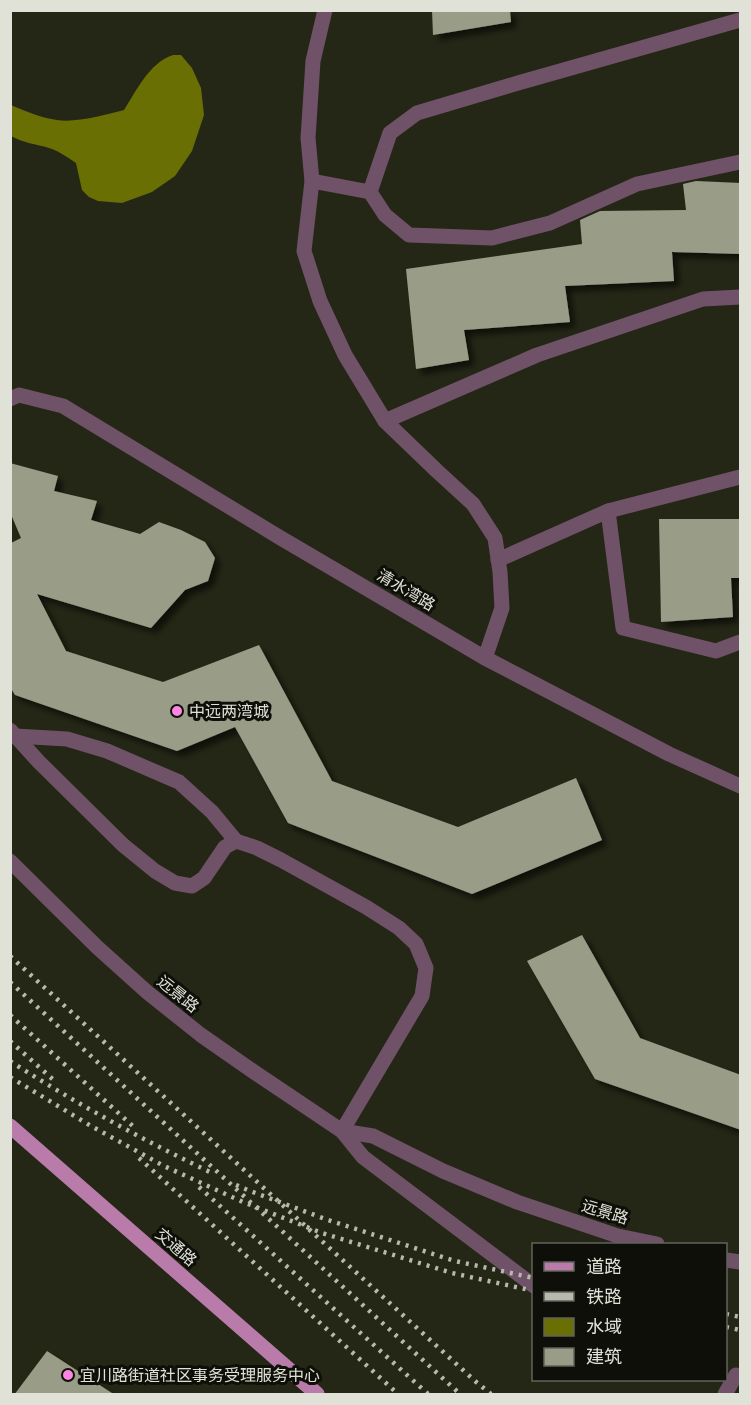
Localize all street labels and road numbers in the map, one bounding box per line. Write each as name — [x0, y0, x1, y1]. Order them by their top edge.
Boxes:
street label: 清水湾路 — [374, 565, 438, 615]
street label: 远景路 — [153, 972, 203, 1016]
street label: 远景路 — [579, 1196, 631, 1228]
street label: 交通路 — [152, 1224, 200, 1270]

